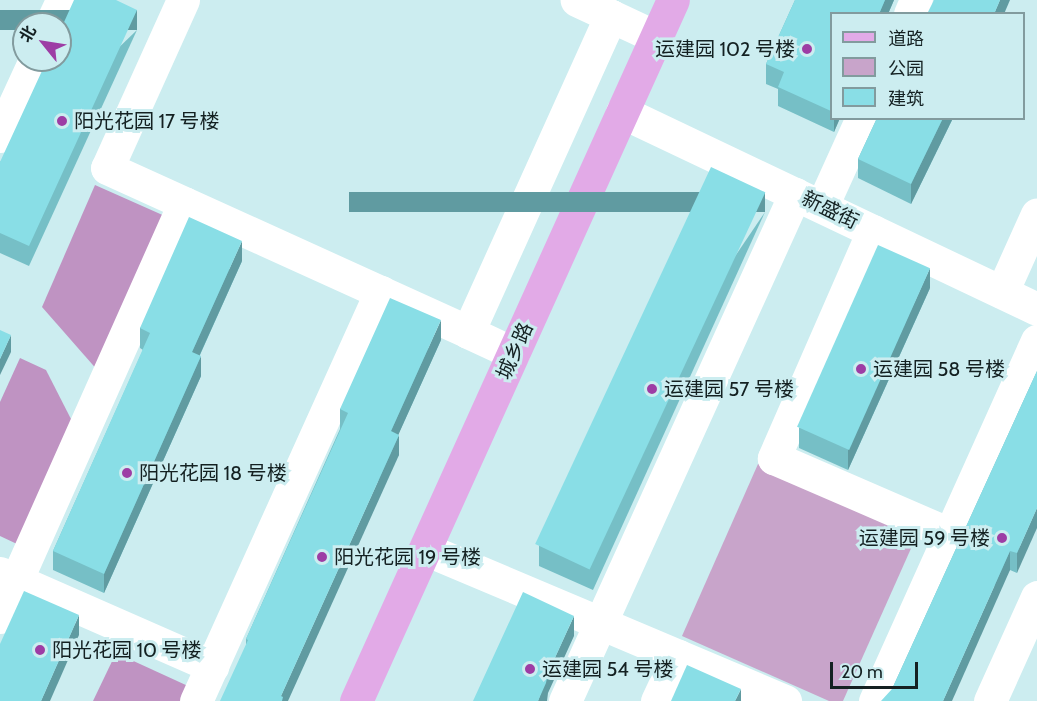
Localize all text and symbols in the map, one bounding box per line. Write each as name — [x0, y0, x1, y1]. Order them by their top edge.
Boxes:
north arrow — [12, 12, 72, 72]
legend — [830, 12, 1025, 120]
text: 北 — [15, 22, 40, 45]
text: 道路 — [888, 28, 924, 50]
place label: 运建园 102 号楼 — [655, 37, 795, 61]
marker: 运建园 102 号楼 — [800, 42, 814, 56]
text: 公园 — [888, 58, 924, 80]
text: 建筑 — [888, 88, 924, 110]
place label: 阳光花园 17 号楼 — [74, 109, 220, 133]
marker: 阳光花园 17 号楼 — [55, 114, 69, 128]
street label: 新盛街 — [798, 186, 862, 234]
street label: 城乡路 — [492, 319, 538, 383]
place label: 运建园 58 号楼 — [873, 357, 1005, 381]
marker: 运建园 58 号楼 — [854, 362, 868, 376]
place label: 运建园 57 号楼 — [664, 377, 794, 401]
marker: 运建园 57 号楼 — [645, 382, 659, 396]
place label: 阳光花园 18 号楼 — [139, 461, 287, 485]
marker: 阳光花园 18 号楼 — [120, 466, 134, 480]
place label: 运建园 59 号楼 — [859, 526, 990, 550]
marker: 运建园 59 号楼 — [995, 531, 1009, 545]
place label: 阳光花园 19 号楼 — [334, 545, 481, 569]
marker: 阳光花园 19 号楼 — [315, 550, 329, 564]
place label: 阳光花园 10 号楼 — [52, 638, 201, 662]
marker: 阳光花园 10 号楼 — [33, 643, 47, 657]
scale bar — [833, 650, 922, 688]
place label: 运建园 54 号楼 — [542, 657, 673, 681]
text: 20 m — [841, 661, 883, 683]
marker: 运建园 54 号楼 — [523, 662, 537, 676]

